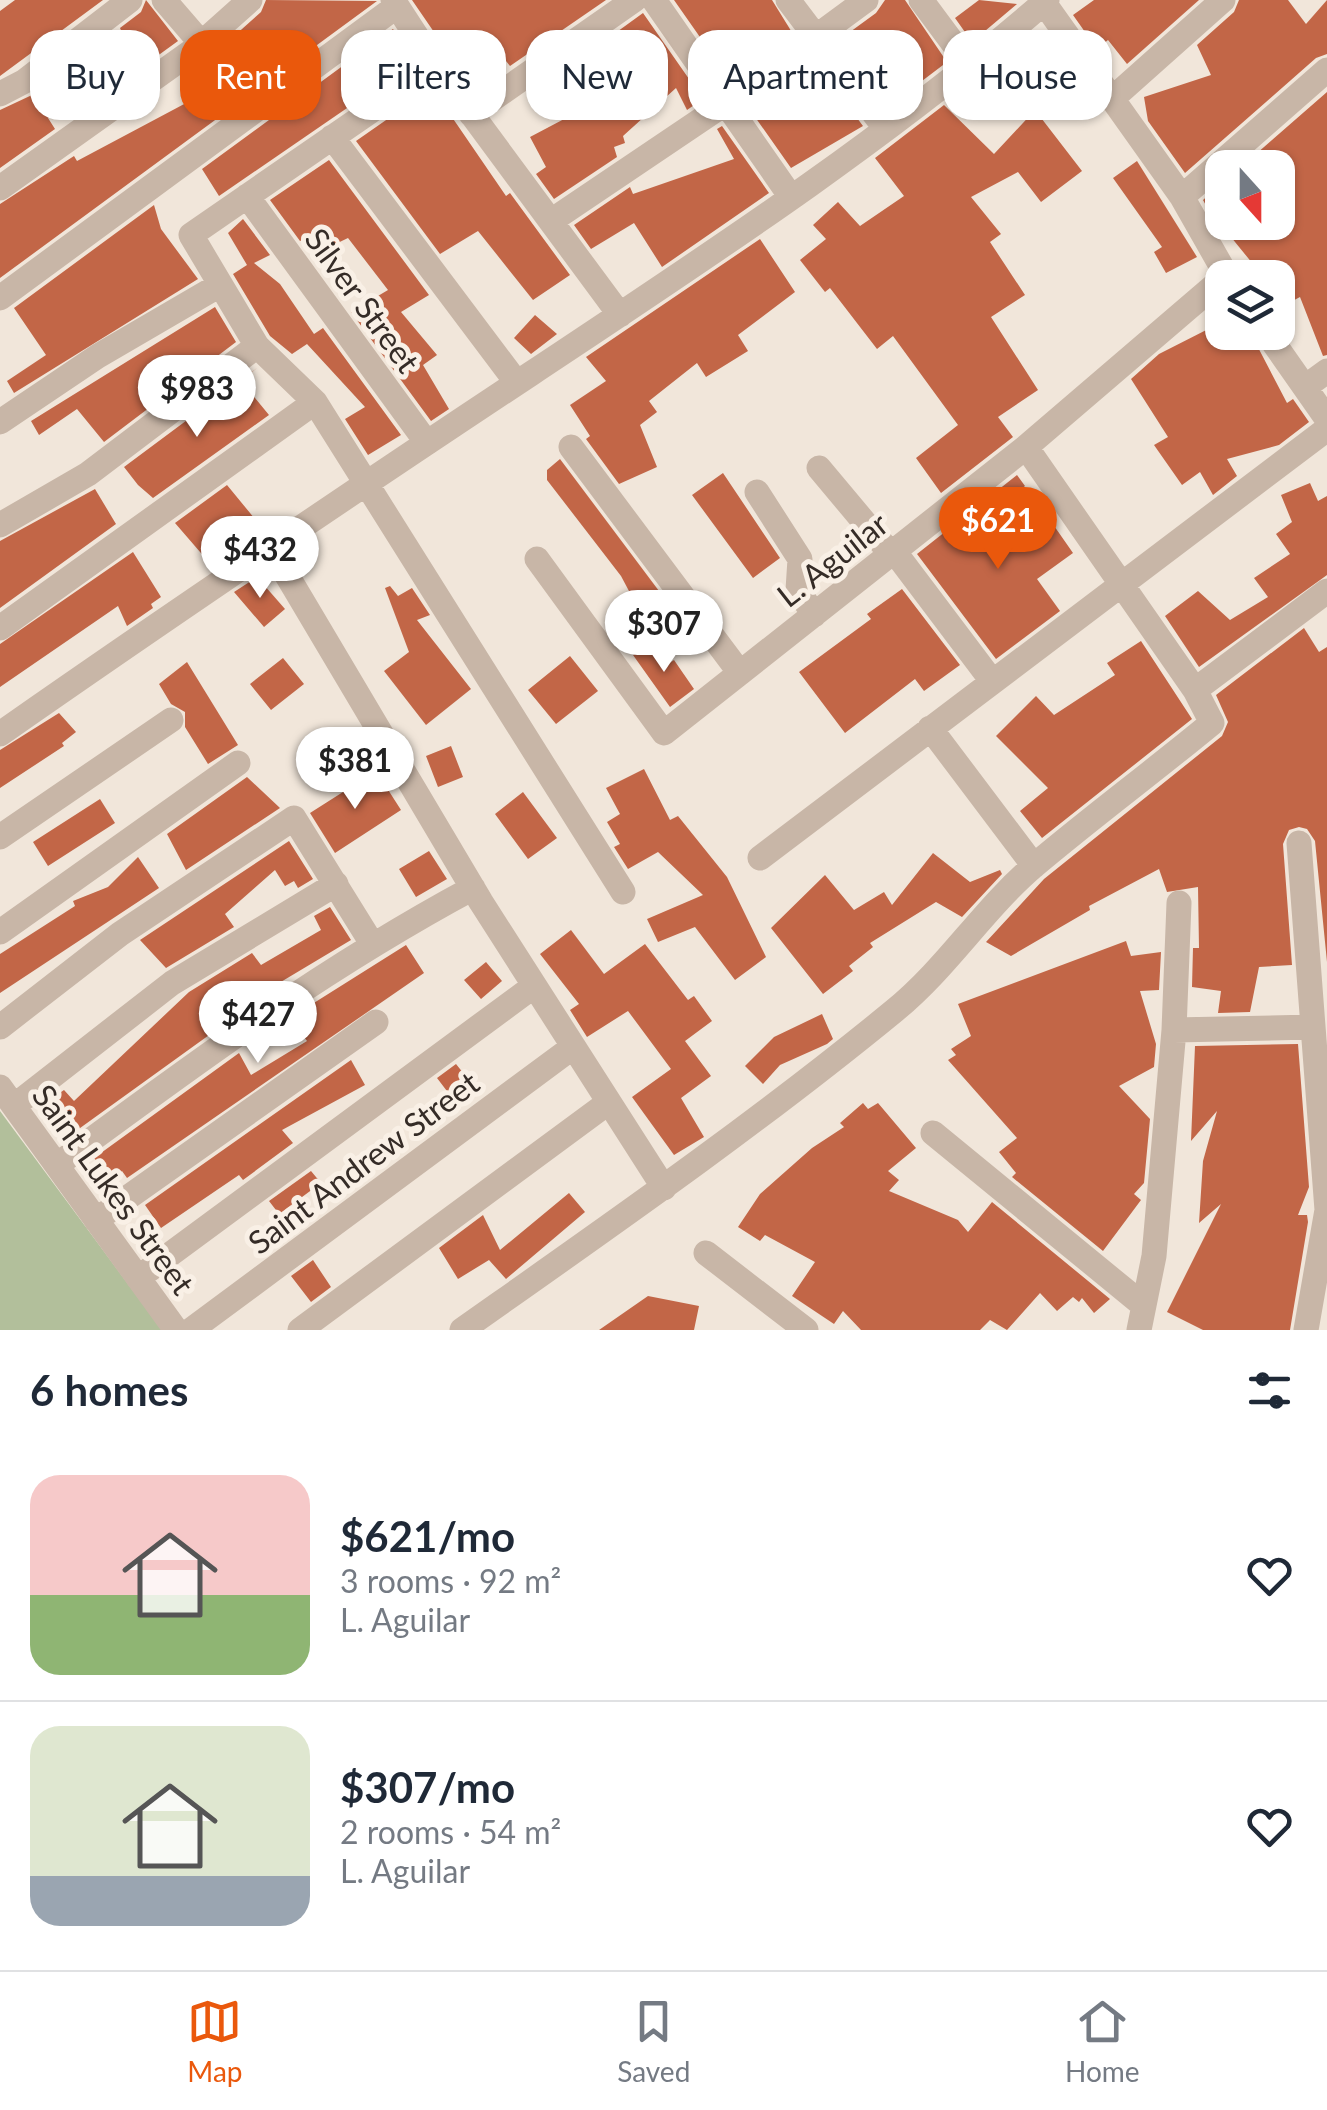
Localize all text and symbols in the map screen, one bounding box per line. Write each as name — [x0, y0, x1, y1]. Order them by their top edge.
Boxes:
chip: Buy — [30, 30, 160, 120]
chip: Rent — [180, 30, 321, 120]
chip: Filters — [341, 30, 506, 120]
chip: New — [526, 30, 668, 120]
chip: Apartment — [688, 30, 923, 120]
chip: House — [943, 30, 1112, 120]
north arrow — [1205, 150, 1295, 240]
map controls — [1205, 150, 1295, 350]
street label: Silver Street — [298, 220, 429, 380]
button: layers — [1205, 260, 1295, 350]
pin: $983 — [138, 355, 256, 440]
text: $983 — [160, 368, 234, 407]
pin: $621 — [939, 487, 1057, 572]
text: $621 — [961, 500, 1035, 539]
street label: L. Aguilar — [769, 503, 896, 614]
pin: $432 — [201, 516, 319, 601]
text: $432 — [223, 529, 297, 568]
pin: $307 — [605, 590, 723, 675]
text: $307 — [627, 603, 701, 642]
pin: $381 — [296, 727, 414, 812]
text: $381 — [318, 740, 392, 779]
pin: $427 — [199, 981, 317, 1066]
text: $427 — [221, 994, 295, 1033]
street label: Saint Andrew Street — [240, 1062, 487, 1262]
street label: Saint Lukes Street — [25, 1076, 204, 1302]
icon: filters — [1242, 1363, 1297, 1418]
text: 6 homes — [30, 1365, 188, 1415]
text: $621/mo — [340, 1511, 515, 1561]
icon: home — [110, 1515, 230, 1635]
icon: heart — [1242, 1548, 1297, 1603]
text: 3 rooms · 92 m² — [340, 1561, 561, 1600]
text: L. Aguilar — [340, 1600, 470, 1639]
text: $307/mo — [340, 1762, 515, 1812]
icon: home — [110, 1766, 230, 1886]
icon: heart — [1242, 1799, 1297, 1854]
text: 2 rooms · 54 m² — [340, 1812, 561, 1851]
text: L. Aguilar — [340, 1851, 470, 1890]
tab: Map — [187, 1994, 243, 2088]
tab: Saved — [617, 1994, 690, 2088]
tab: Home — [1065, 1994, 1140, 2088]

